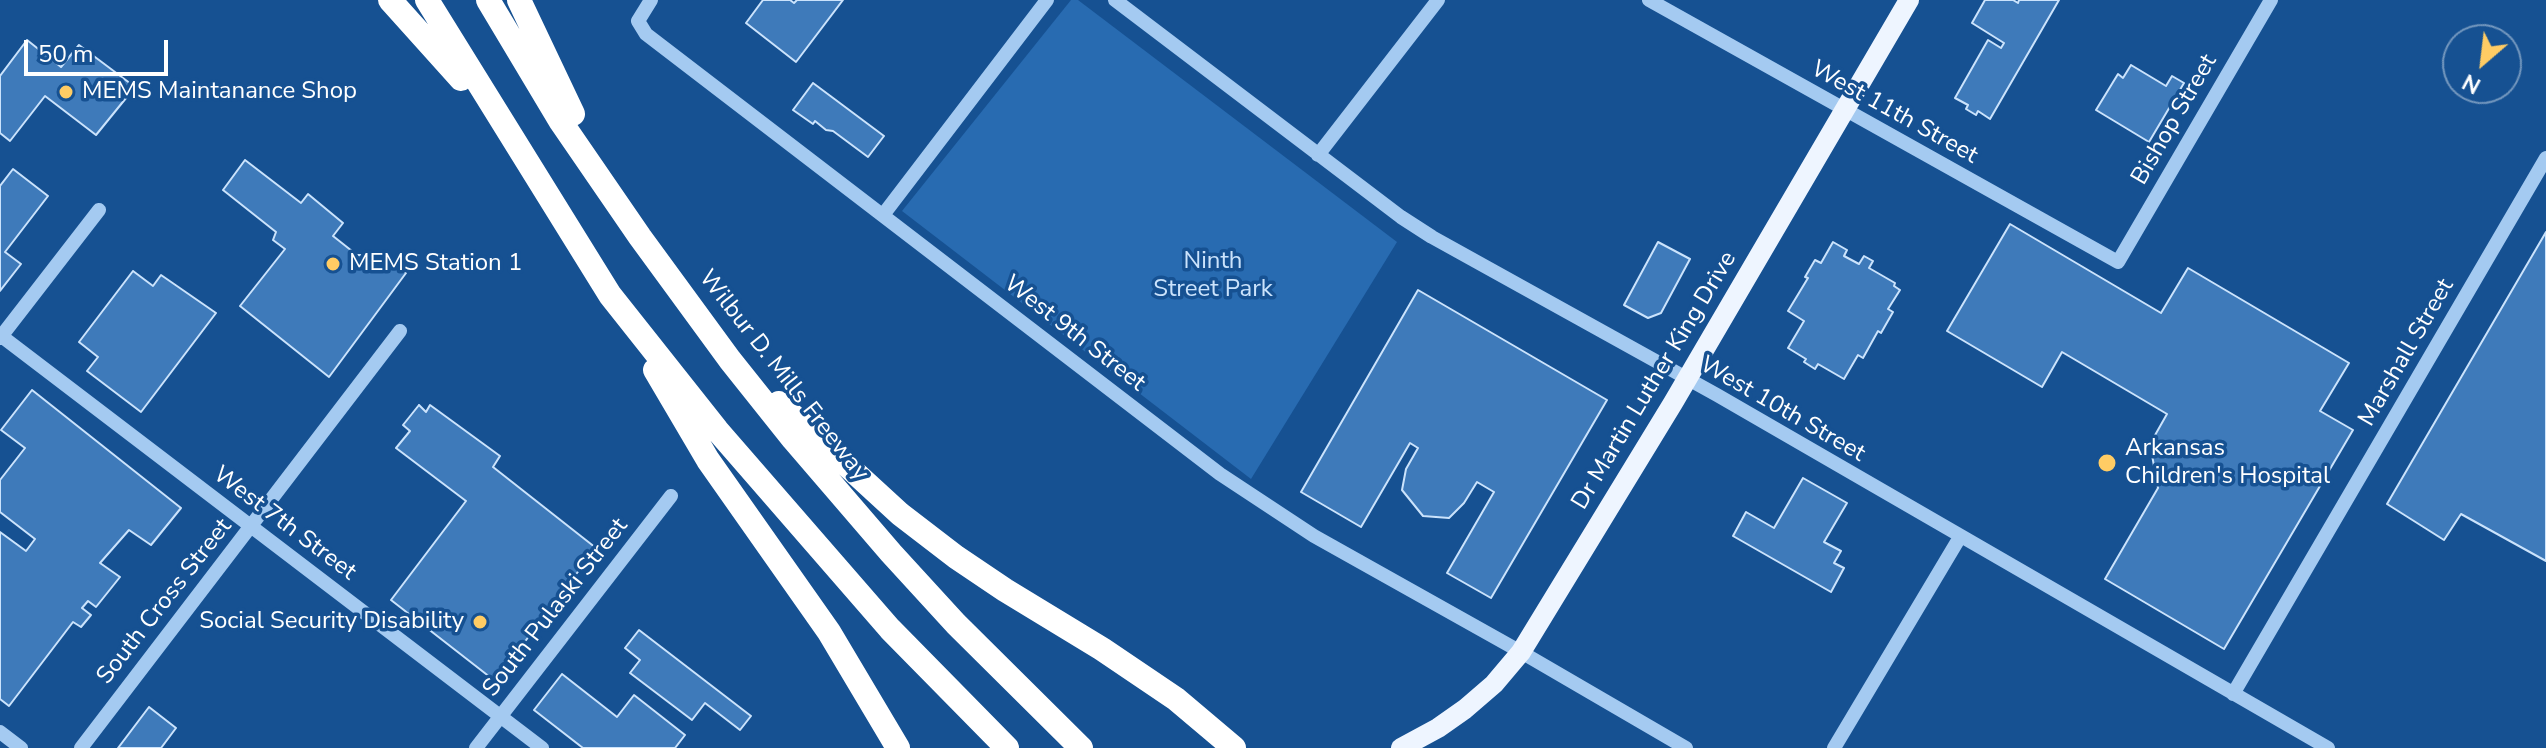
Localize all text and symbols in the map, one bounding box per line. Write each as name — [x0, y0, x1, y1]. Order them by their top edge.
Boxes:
scale bar — [28, 24, 172, 74]
north arrow — [2442, 24, 2522, 104]
text: 50 m — [38, 38, 94, 70]
street label: Bishop Street — [2126, 50, 2224, 190]
street label: West 11th Street — [1806, 55, 1982, 171]
text: N — [2457, 66, 2486, 101]
place label: MEMS Maintanance Shop — [82, 78, 357, 106]
marker: MEMS Maintanance Shop — [57, 83, 75, 101]
street label: Dr Martin Luther King Drive — [1566, 247, 1744, 515]
park label: Ninth Street Park — [1153, 248, 1273, 304]
place label: MEMS Station 1 — [349, 250, 522, 278]
marker: MEMS Station 1 — [324, 255, 342, 273]
street label: Wilbur D. Mills Freeway — [692, 265, 874, 487]
street label: West 9th Street — [997, 270, 1151, 398]
street label: Marshall Street — [2353, 274, 2461, 432]
street label: West 10th Street — [1694, 351, 1870, 469]
place label: Arkansas Children's Hospital — [2125, 435, 2330, 491]
marker: Arkansas Children's Hospital — [2096, 452, 2118, 474]
street label: West 7th Street — [207, 461, 361, 587]
street label: South Cross Street — [91, 513, 239, 691]
street label: South Pulaski Street — [477, 513, 635, 703]
place label: Social Security Disability — [199, 608, 464, 636]
marker: Social Security Disability — [471, 613, 489, 631]

